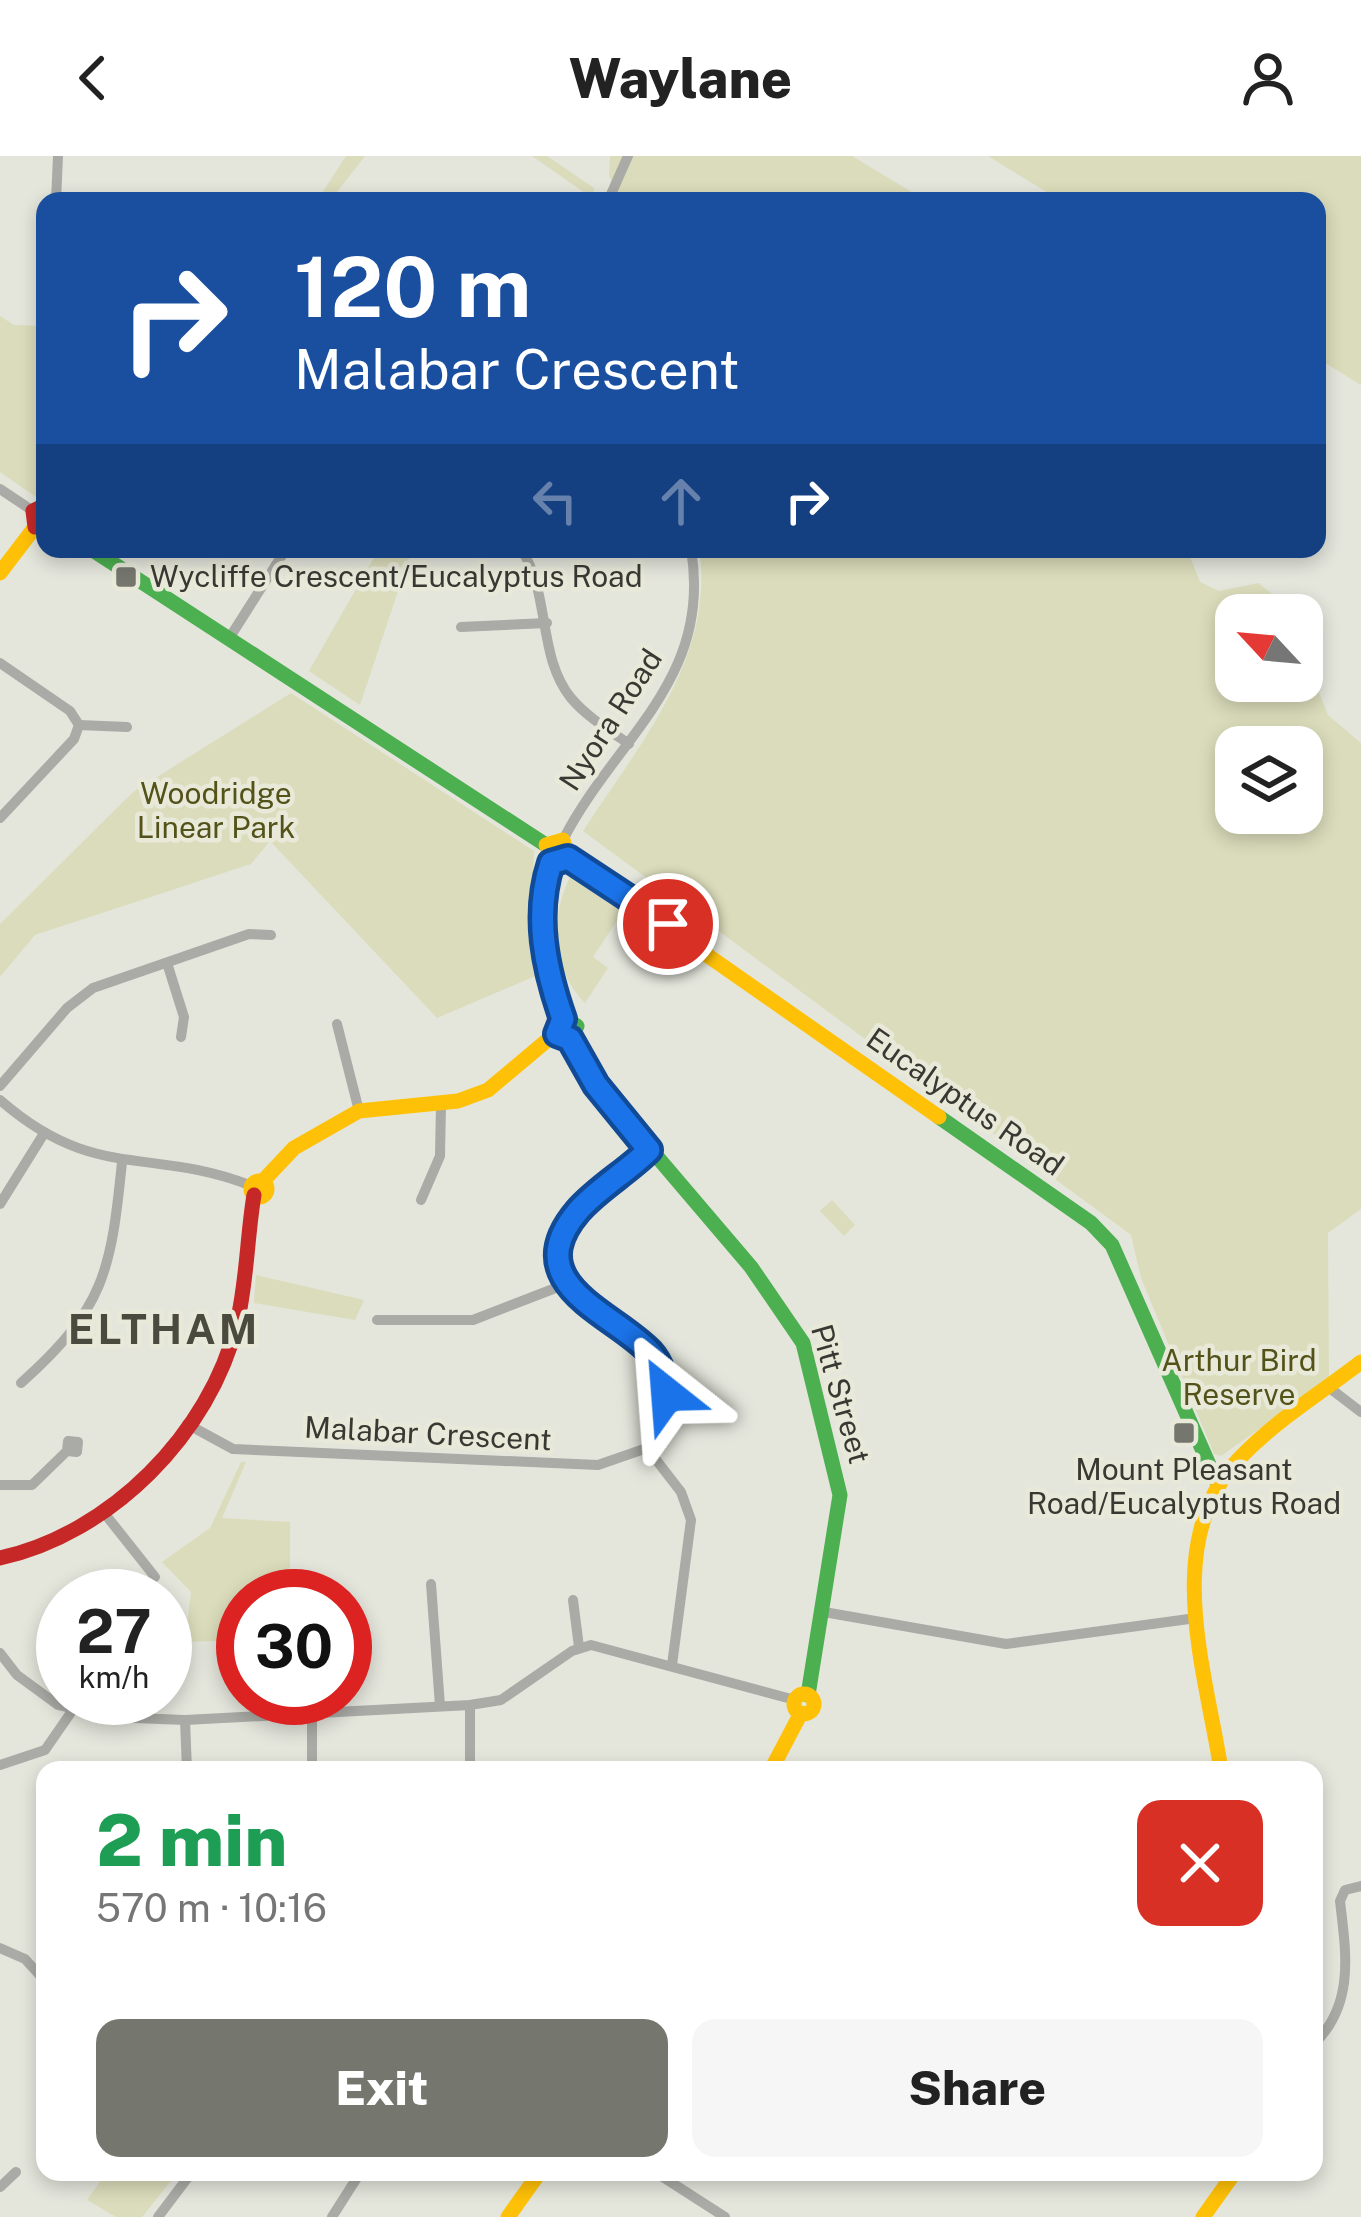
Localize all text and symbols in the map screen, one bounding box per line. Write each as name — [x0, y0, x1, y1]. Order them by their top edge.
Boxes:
icon: back — [60, 45, 126, 111]
icon: person — [1235, 45, 1301, 111]
text: Waylane — [569, 47, 792, 110]
text: 120 m — [294, 237, 532, 336]
icon: right — [96, 240, 252, 396]
text: Malabar Crescent — [294, 338, 740, 401]
icon: left — [522, 468, 588, 534]
icon: ahead — [648, 468, 714, 534]
icon: right — [774, 468, 840, 534]
place label: Wycliffe Crescent/Eucalyptus Road — [150, 558, 643, 594]
marker: Wycliffe Crescent/Eucalyptus Road — [113, 564, 139, 590]
north arrow — [1215, 594, 1323, 702]
map controls — [1215, 594, 1323, 834]
street label: Nyora Road — [551, 642, 669, 797]
button: layers — [1215, 726, 1323, 834]
park label: Woodridge Linear Park — [137, 775, 295, 845]
pin — [617, 873, 719, 975]
icon: arrive — [635, 891, 701, 957]
street label: Eucalyptus Road — [860, 1020, 1071, 1183]
district label: ELTHAM — [68, 1304, 260, 1353]
street label: Pitt Street — [804, 1320, 878, 1468]
position arrow — [604, 1331, 730, 1457]
park label: Arthur Bird Reserve — [1161, 1342, 1317, 1412]
street label: Malabar Crescent — [303, 1409, 553, 1457]
marker: Mount Pleasant Road/Eucalyptus Road — [1171, 1420, 1197, 1446]
place label: Mount Pleasant Road/Eucalyptus Road — [1027, 1451, 1341, 1521]
speed limit sign: 30 — [216, 1569, 372, 1725]
text: 27 — [76, 1596, 152, 1667]
text: km/h — [79, 1659, 149, 1695]
text: 2 min — [96, 1798, 287, 1882]
button: close — [1137, 1800, 1263, 1926]
text: 570 m · 10:16 — [96, 1885, 327, 1931]
button: Exit — [96, 2019, 668, 2157]
button: Share — [692, 2019, 1263, 2157]

